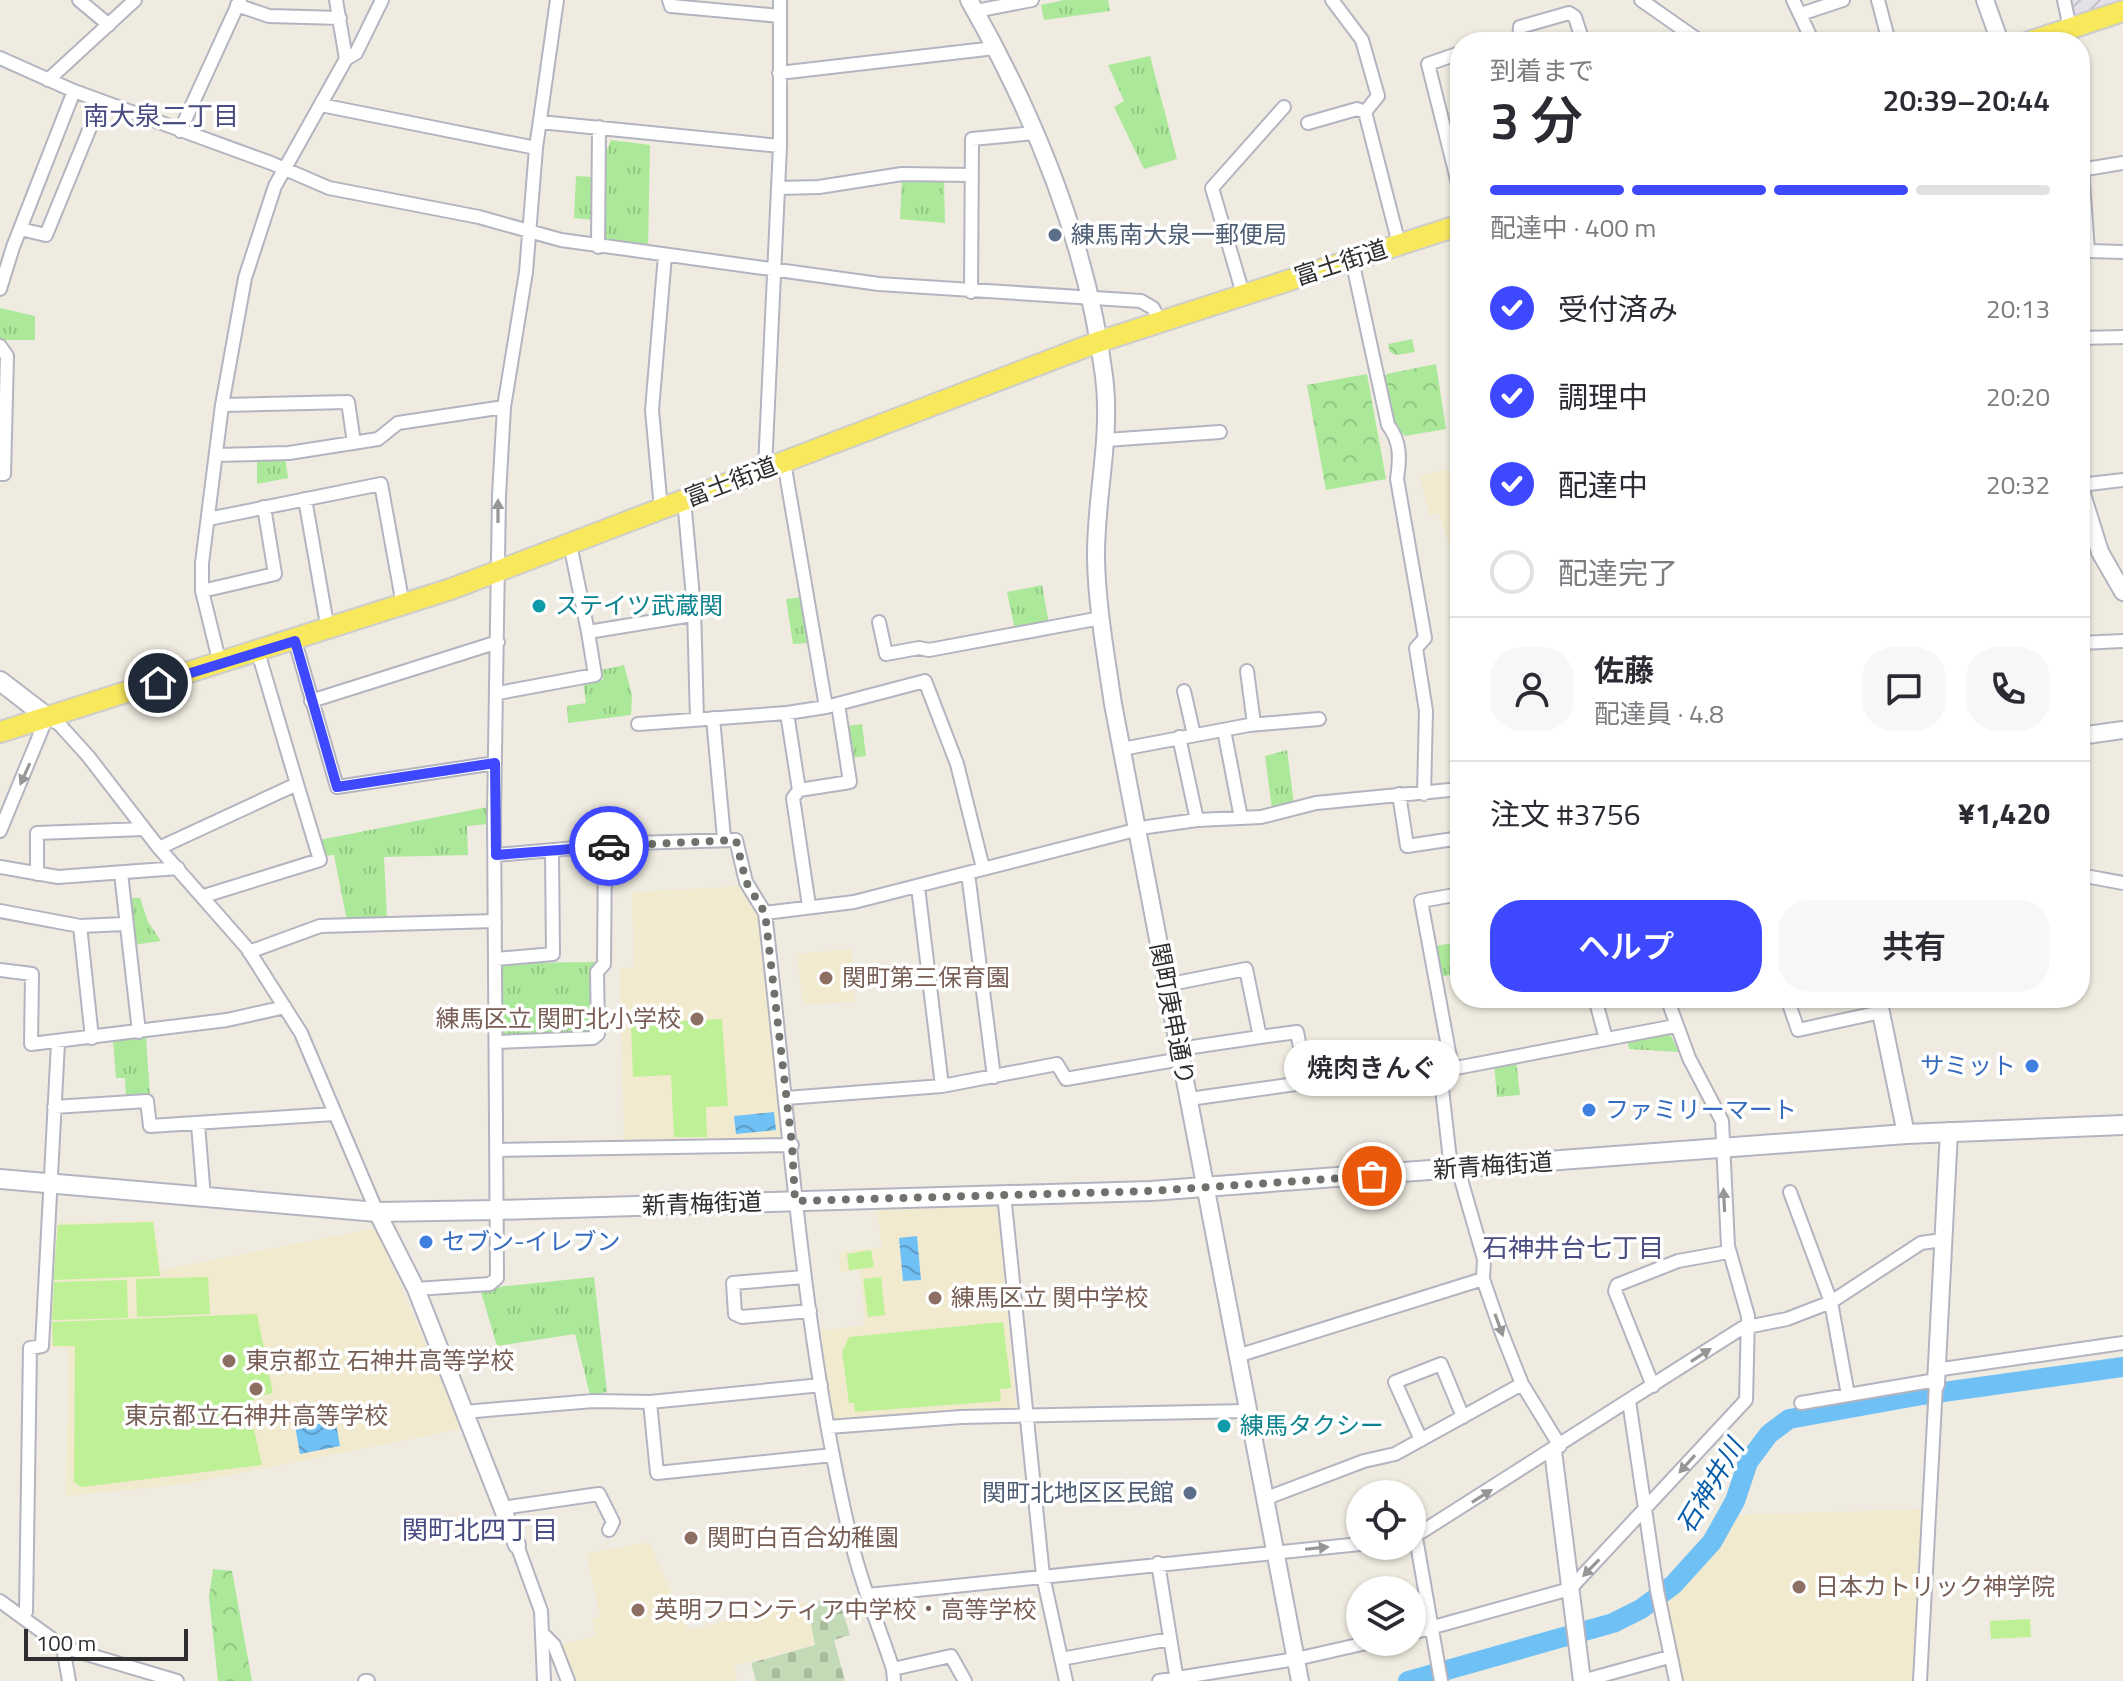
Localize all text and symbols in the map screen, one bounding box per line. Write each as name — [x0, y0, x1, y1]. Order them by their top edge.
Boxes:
text: 到着まで — [1490, 51, 1594, 90]
text: 20:39–20:44 — [1883, 77, 2050, 123]
text: 3 分 — [1490, 80, 1583, 159]
district label: 南大泉二丁目 — [83, 96, 239, 135]
text: 配達中 · 400 m — [1490, 208, 1656, 247]
place label: 練馬南大泉一郵便局 — [1071, 216, 1287, 252]
marker: 練馬南大泉一郵便局 — [1046, 226, 1064, 244]
street label: 富士街道 — [1289, 230, 1392, 294]
icon: check — [1490, 286, 1534, 330]
text: 受付済み — [1558, 286, 1678, 332]
text: 20:13 — [1986, 289, 2050, 328]
icon: check — [1490, 374, 1534, 418]
text: 調理中 — [1558, 374, 1648, 420]
text: 20:20 — [1986, 377, 2050, 416]
street label: 富士街道 — [679, 447, 782, 515]
icon: check — [1490, 462, 1534, 506]
text: 配達中 — [1558, 462, 1648, 508]
text: 20:32 — [1986, 465, 2050, 504]
one-way arrow — [492, 498, 505, 523]
text: 配達完了 — [1558, 550, 1678, 596]
place label: ステイツ武蔵関 — [555, 587, 723, 623]
marker: ステイツ武蔵関 — [530, 597, 548, 615]
button: person — [1490, 647, 1574, 731]
text: 佐藤 — [1594, 647, 1654, 693]
button: chat — [1862, 647, 1946, 731]
button: phone — [1966, 647, 2050, 731]
pin — [124, 649, 192, 717]
icon: home — [136, 661, 180, 705]
text: 配達員 · 4.8 — [1594, 694, 1724, 733]
one-way arrow — [18, 763, 31, 786]
text: ¥1,420 — [1958, 790, 2050, 836]
text: 注文 #3756 — [1490, 791, 1641, 837]
courier — [569, 806, 649, 886]
icon: car — [587, 824, 631, 868]
button: ヘルプ — [1490, 900, 1762, 992]
button: 共有 — [1778, 900, 2050, 992]
street label: 関町庚申通り — [1142, 940, 1204, 1088]
place label: 関町第三保育園 — [842, 959, 1010, 995]
marker: 関町第三保育園 — [817, 969, 835, 987]
place label: 練馬区立 関町北小学校 — [436, 1000, 681, 1036]
marker: 練馬区立 関町北小学校 — [688, 1010, 706, 1028]
callout: 焼肉きんぐ — [1284, 1040, 1460, 1096]
place label: サミット — [1920, 1047, 2016, 1083]
text: 焼肉きんぐ — [1307, 1048, 1437, 1087]
marker: サミット — [2023, 1057, 2041, 1075]
place label: ファミリーマート — [1605, 1091, 1797, 1127]
marker: ファミリーマート — [1580, 1101, 1598, 1119]
pin — [1338, 1142, 1406, 1210]
street label: 新青梅街道 — [1432, 1143, 1554, 1187]
icon: bag — [1350, 1154, 1394, 1198]
street label: 新青梅街道 — [641, 1183, 763, 1223]
one-way arrow — [1718, 1187, 1731, 1212]
place label: セブン-イレブン — [442, 1223, 621, 1259]
district label: 石神井台七丁目 — [1482, 1228, 1664, 1267]
marker: セブン-イレブン — [417, 1233, 435, 1251]
place label: 練馬区立 関中学校 — [951, 1279, 1148, 1315]
marker: 練馬区立 関中学校 — [926, 1289, 944, 1307]
one-way arrow — [1493, 1313, 1506, 1337]
place label: 東京都立 石神井高等学校 — [245, 1342, 514, 1378]
one-way arrow — [1690, 1348, 1711, 1363]
marker: 東京都立 石神井高等学校 — [220, 1352, 238, 1370]
marker: 東京都立石神井高等学校 — [247, 1380, 265, 1398]
place label: 東京都立石神井高等学校 — [124, 1397, 388, 1433]
place label: 練馬タクシー — [1240, 1407, 1384, 1443]
marker: 練馬タクシー — [1215, 1417, 1233, 1435]
water label: 石神井川 — [1666, 1429, 1755, 1540]
one-way arrow — [1679, 1455, 1697, 1474]
place label: 関町北地区区民館 — [982, 1474, 1174, 1510]
map controls — [1346, 1480, 1426, 1656]
button: locate — [1346, 1480, 1426, 1560]
marker: 関町北地区区民館 — [1181, 1484, 1199, 1502]
one-way arrow — [1471, 1490, 1493, 1504]
district label: 関町北四丁目 — [402, 1510, 558, 1549]
place label: 関町白百合幼稚園 — [707, 1519, 899, 1555]
marker: 関町白百合幼稚園 — [682, 1529, 700, 1547]
one-way arrow — [1305, 1542, 1330, 1555]
one-way arrow — [1583, 1558, 1601, 1577]
place label: 日本カトリック神学院 — [1815, 1568, 2055, 1604]
button: layers — [1346, 1576, 1426, 1656]
marker: 日本カトリック神学院 — [1790, 1578, 1808, 1596]
place label: 英明フロンティア中学校・高等学校 — [654, 1591, 1037, 1627]
marker: 英明フロンティア中学校・高等学校 — [629, 1601, 647, 1619]
scale bar — [24, 1625, 188, 1661]
text: 100 m — [36, 1626, 96, 1660]

